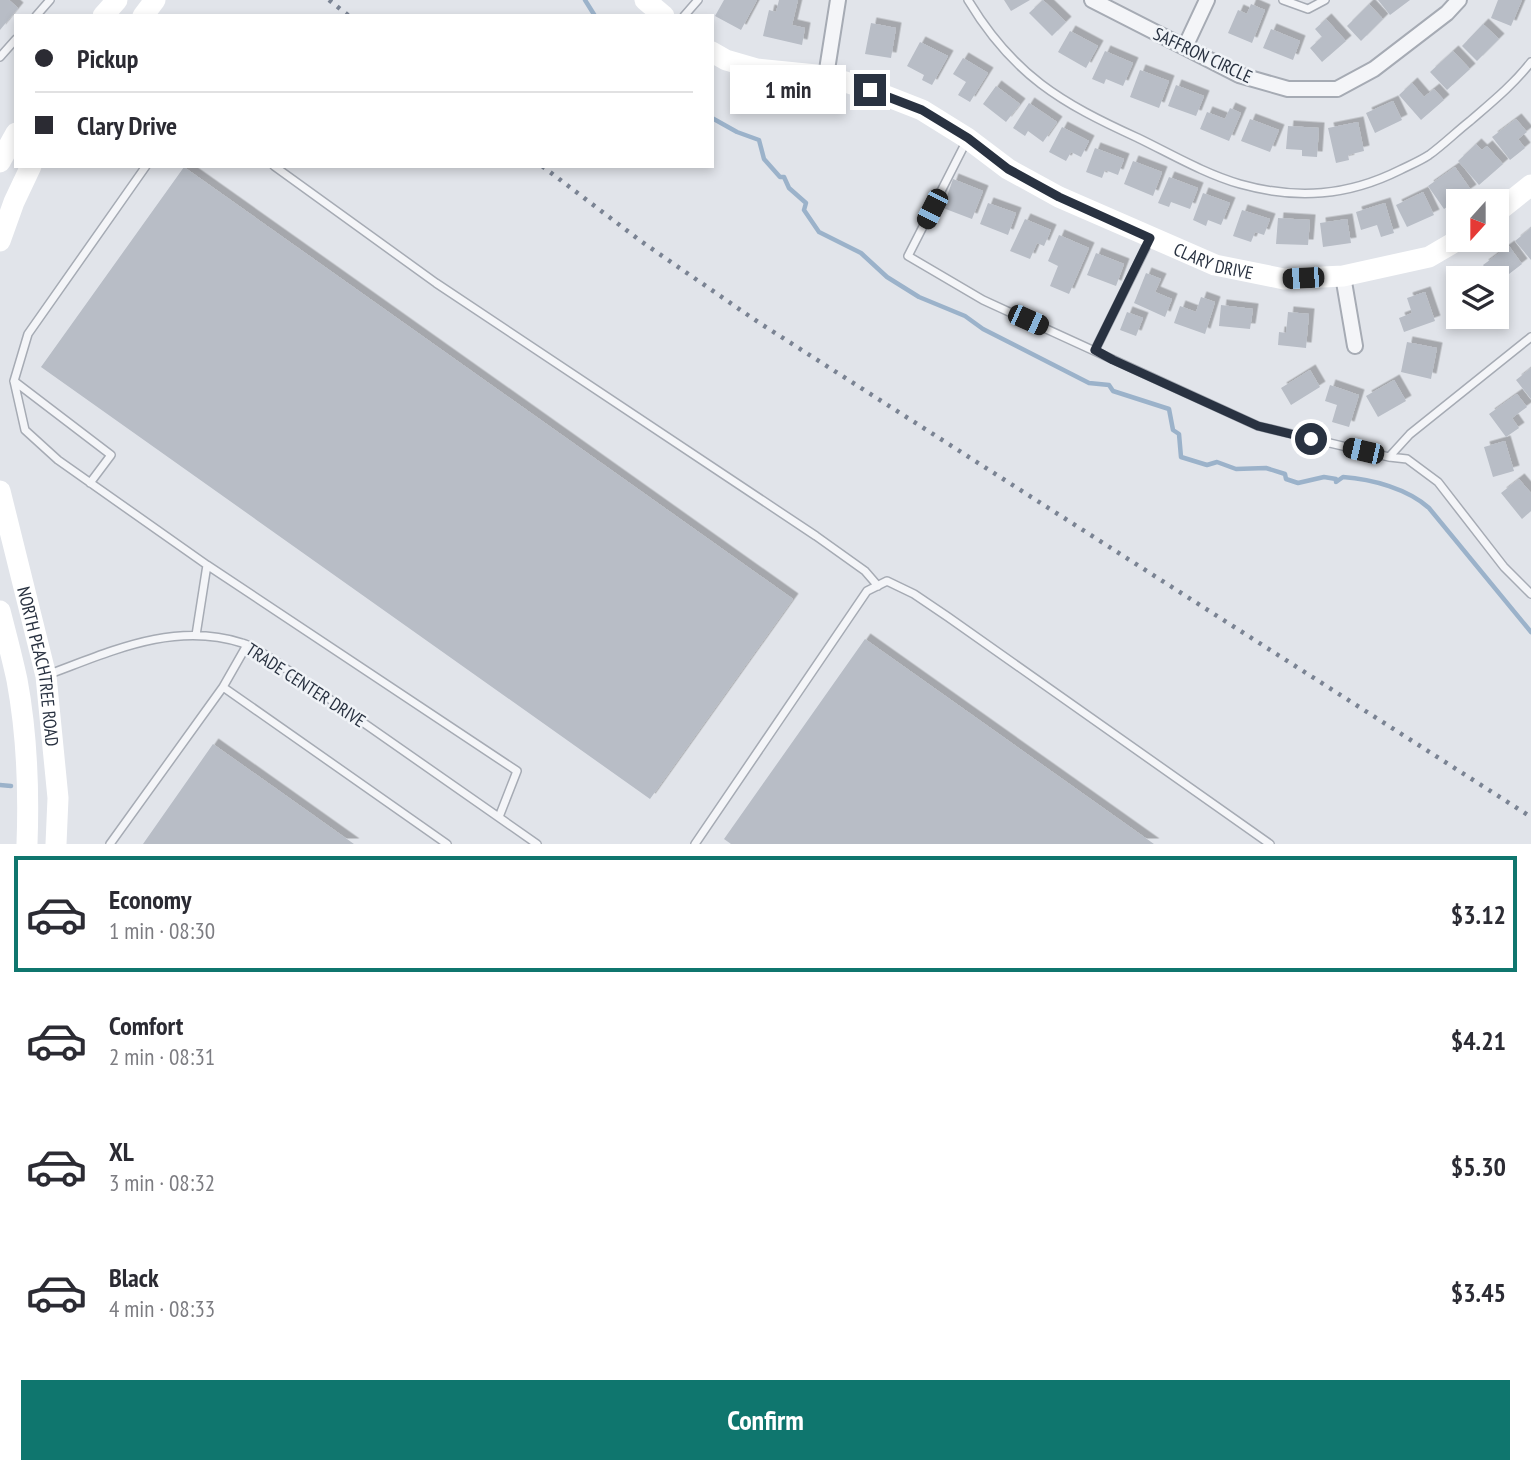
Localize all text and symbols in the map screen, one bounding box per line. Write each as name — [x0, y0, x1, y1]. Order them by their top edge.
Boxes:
street label: SAFFRON CIRCLE — [1150, 22, 1256, 88]
text: Pickup — [77, 42, 138, 75]
callout: 1 min — [730, 66, 846, 114]
route end — [854, 74, 886, 106]
text: 1 min — [765, 75, 811, 104]
text: Clary Drive — [77, 109, 177, 142]
car — [914, 186, 951, 232]
north arrow — [1446, 189, 1508, 252]
map controls — [1446, 189, 1509, 329]
street label: CLARY DRIVE — [1170, 237, 1255, 284]
car — [1282, 266, 1325, 290]
button: layers — [1446, 266, 1509, 329]
car — [1005, 302, 1052, 338]
route start — [1295, 423, 1327, 455]
car — [1341, 436, 1386, 466]
street label: NORTH PEACHTREE ROAD — [13, 584, 64, 747]
street label: TRADE CENTER DRIVE — [242, 638, 370, 732]
icon: car — [25, 883, 88, 946]
text: Economy — [109, 883, 191, 916]
text: $3.12 — [1451, 898, 1506, 931]
text: 1 min · 08:30 — [109, 916, 215, 945]
icon: car — [25, 1009, 88, 1072]
text: Comfort — [109, 1009, 183, 1042]
text: $4.21 — [1451, 1024, 1506, 1057]
text: 2 min · 08:31 — [109, 1042, 215, 1071]
icon: car — [25, 1135, 88, 1198]
text: XL — [109, 1135, 134, 1168]
text: $5.30 — [1451, 1150, 1506, 1183]
text: 3 min · 08:32 — [109, 1168, 215, 1197]
icon: car — [25, 1261, 88, 1324]
text: Black — [109, 1261, 159, 1294]
text: $3.45 — [1451, 1276, 1506, 1309]
text: 4 min · 08:33 — [109, 1294, 215, 1323]
button: Confirm — [21, 1380, 1510, 1460]

